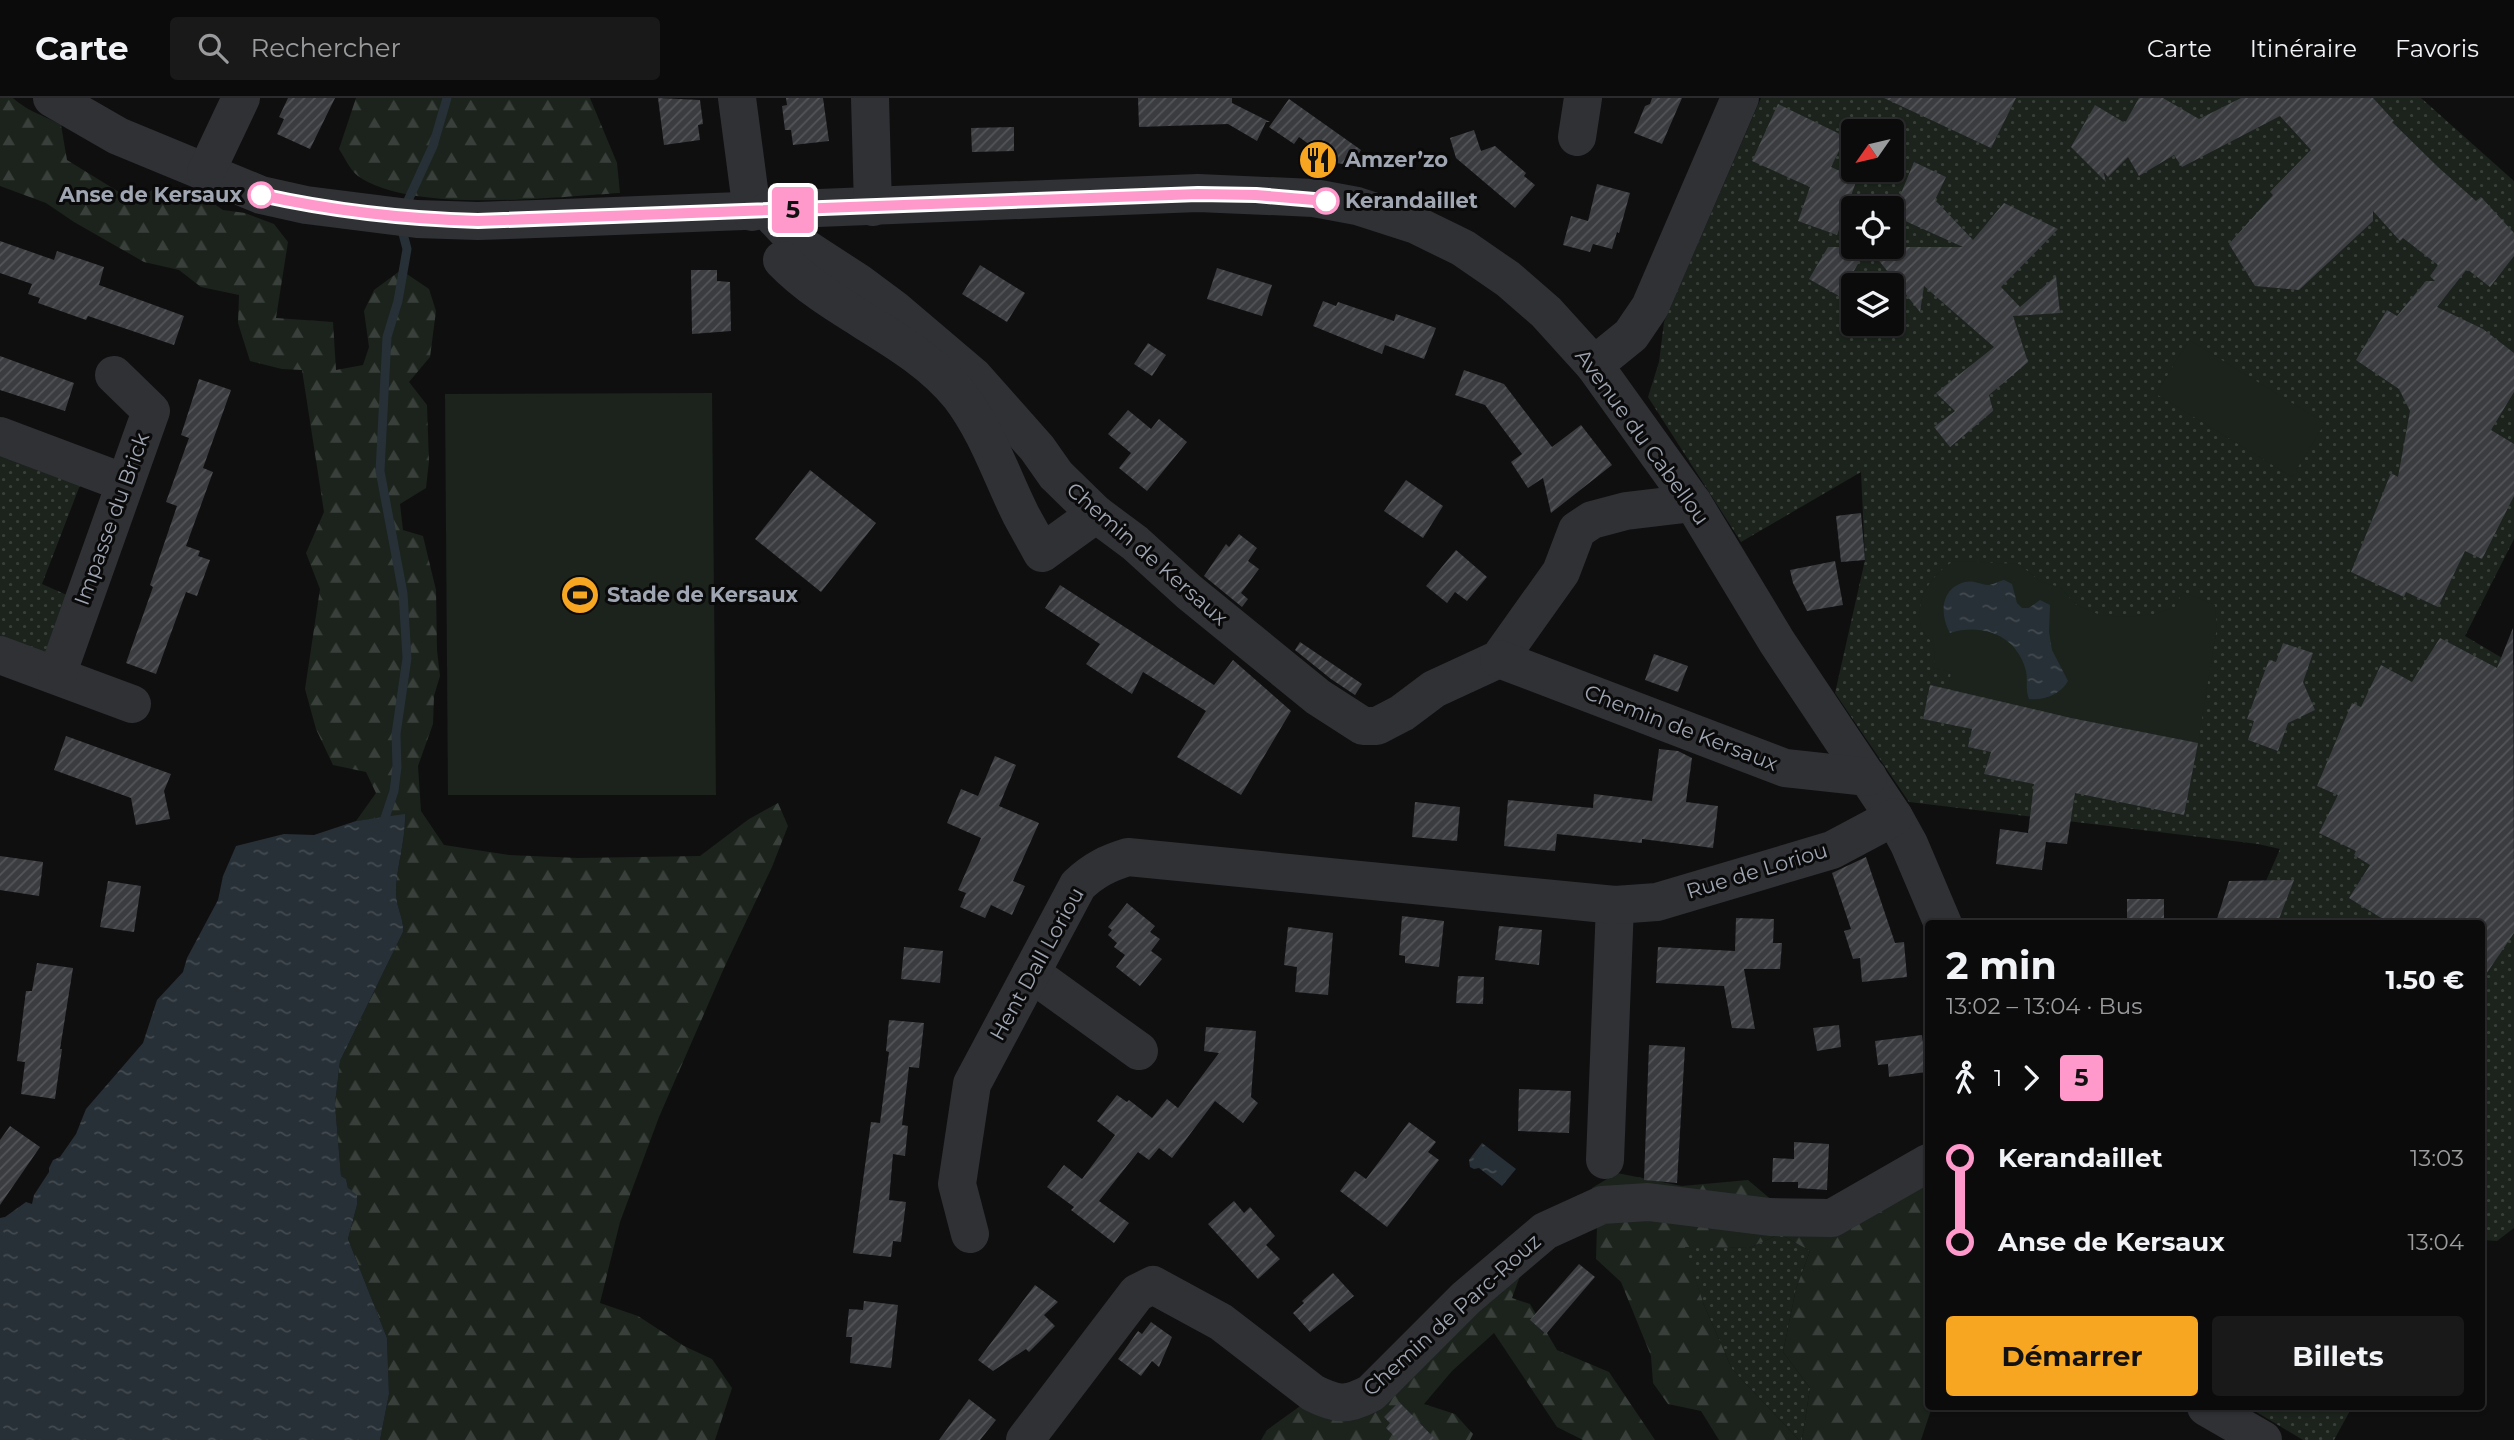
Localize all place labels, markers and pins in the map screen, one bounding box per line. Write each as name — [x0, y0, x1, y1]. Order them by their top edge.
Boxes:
restaurant icon: Amzer’zo — [1297, 139, 1339, 181]
place label: Amzer’zo — [1344, 147, 1448, 172]
place label: Anse de Kersaux — [58, 182, 242, 207]
marker: Anse de Kersaux — [248, 182, 274, 208]
marker: Kerandaillet — [1313, 188, 1339, 214]
place label: Kerandaillet — [1345, 188, 1478, 213]
sports icon: Stade de Kersaux — [559, 574, 601, 616]
place label: Stade de Kersaux — [607, 582, 799, 607]

